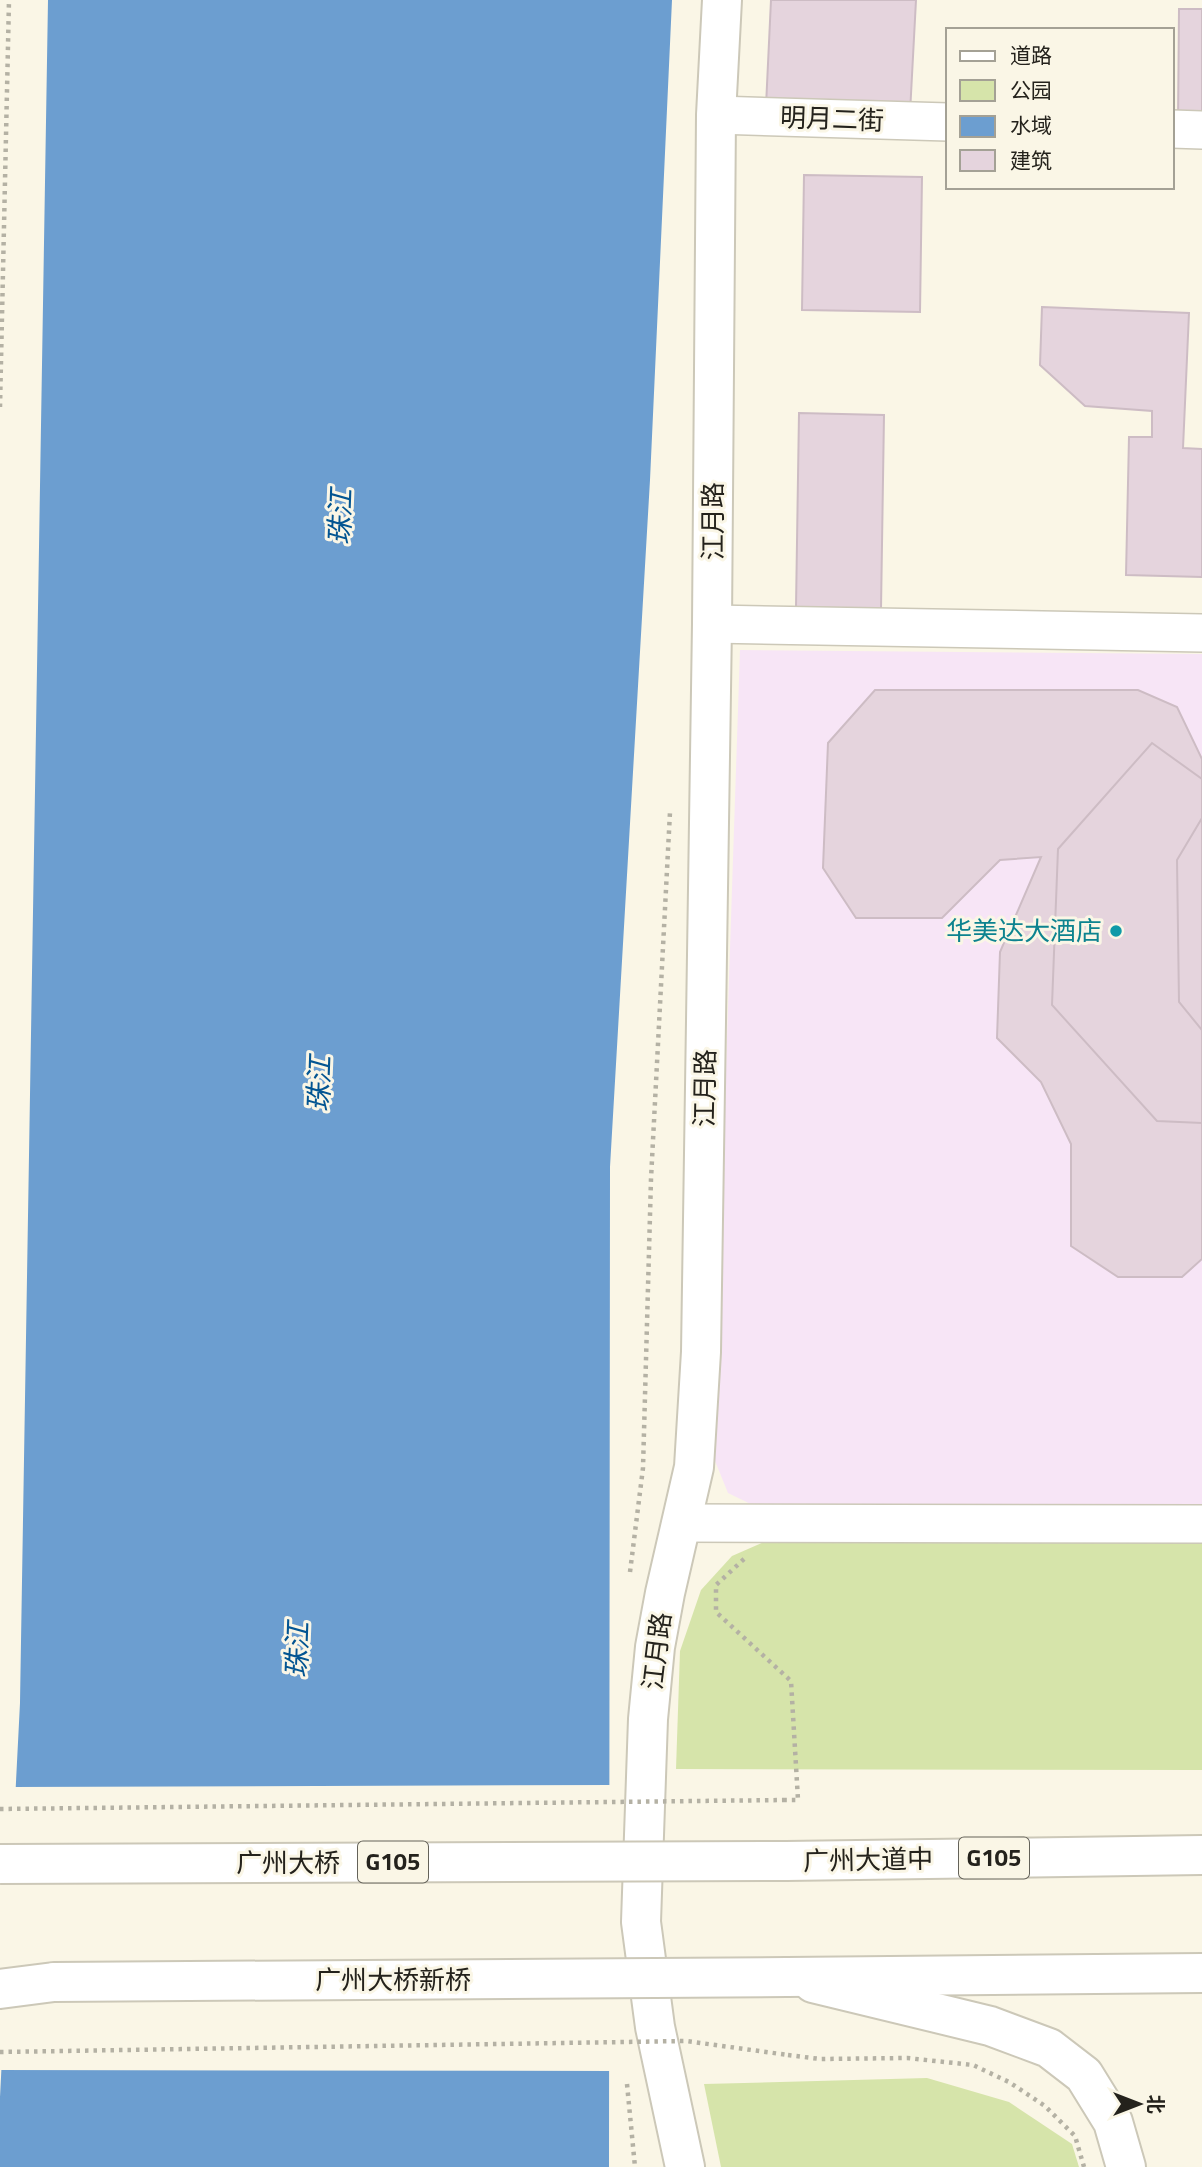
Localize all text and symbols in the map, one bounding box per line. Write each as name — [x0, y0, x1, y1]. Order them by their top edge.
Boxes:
legend — [946, 28, 1174, 189]
text: 道路 — [1010, 39, 1052, 71]
text: 公园 — [1010, 74, 1052, 106]
street label: 明月二街 — [779, 97, 885, 140]
text: 水域 — [1010, 109, 1052, 141]
text: 建筑 — [1010, 144, 1052, 176]
street label: 江月路 — [693, 482, 732, 560]
water label: 珠江 — [317, 485, 362, 546]
place label: 华美达大酒店 — [946, 911, 1102, 950]
marker: 华美达大酒店 — [1108, 923, 1124, 939]
street label: 江月路 — [684, 1049, 725, 1127]
water label: 珠江 — [296, 1052, 341, 1113]
street label: 江月路 — [632, 1610, 681, 1692]
water label: 珠江 — [274, 1618, 319, 1679]
road number: G105 — [959, 1838, 1029, 1879]
street label: 广州大道中 — [803, 1839, 933, 1880]
road number: G105 — [358, 1842, 428, 1882]
street label: 广州大桥 — [236, 1843, 340, 1882]
street label: 广州大桥新桥 — [315, 1960, 471, 1999]
north arrow — [1104, 2069, 1174, 2139]
text: 北 — [1142, 2094, 1171, 2114]

